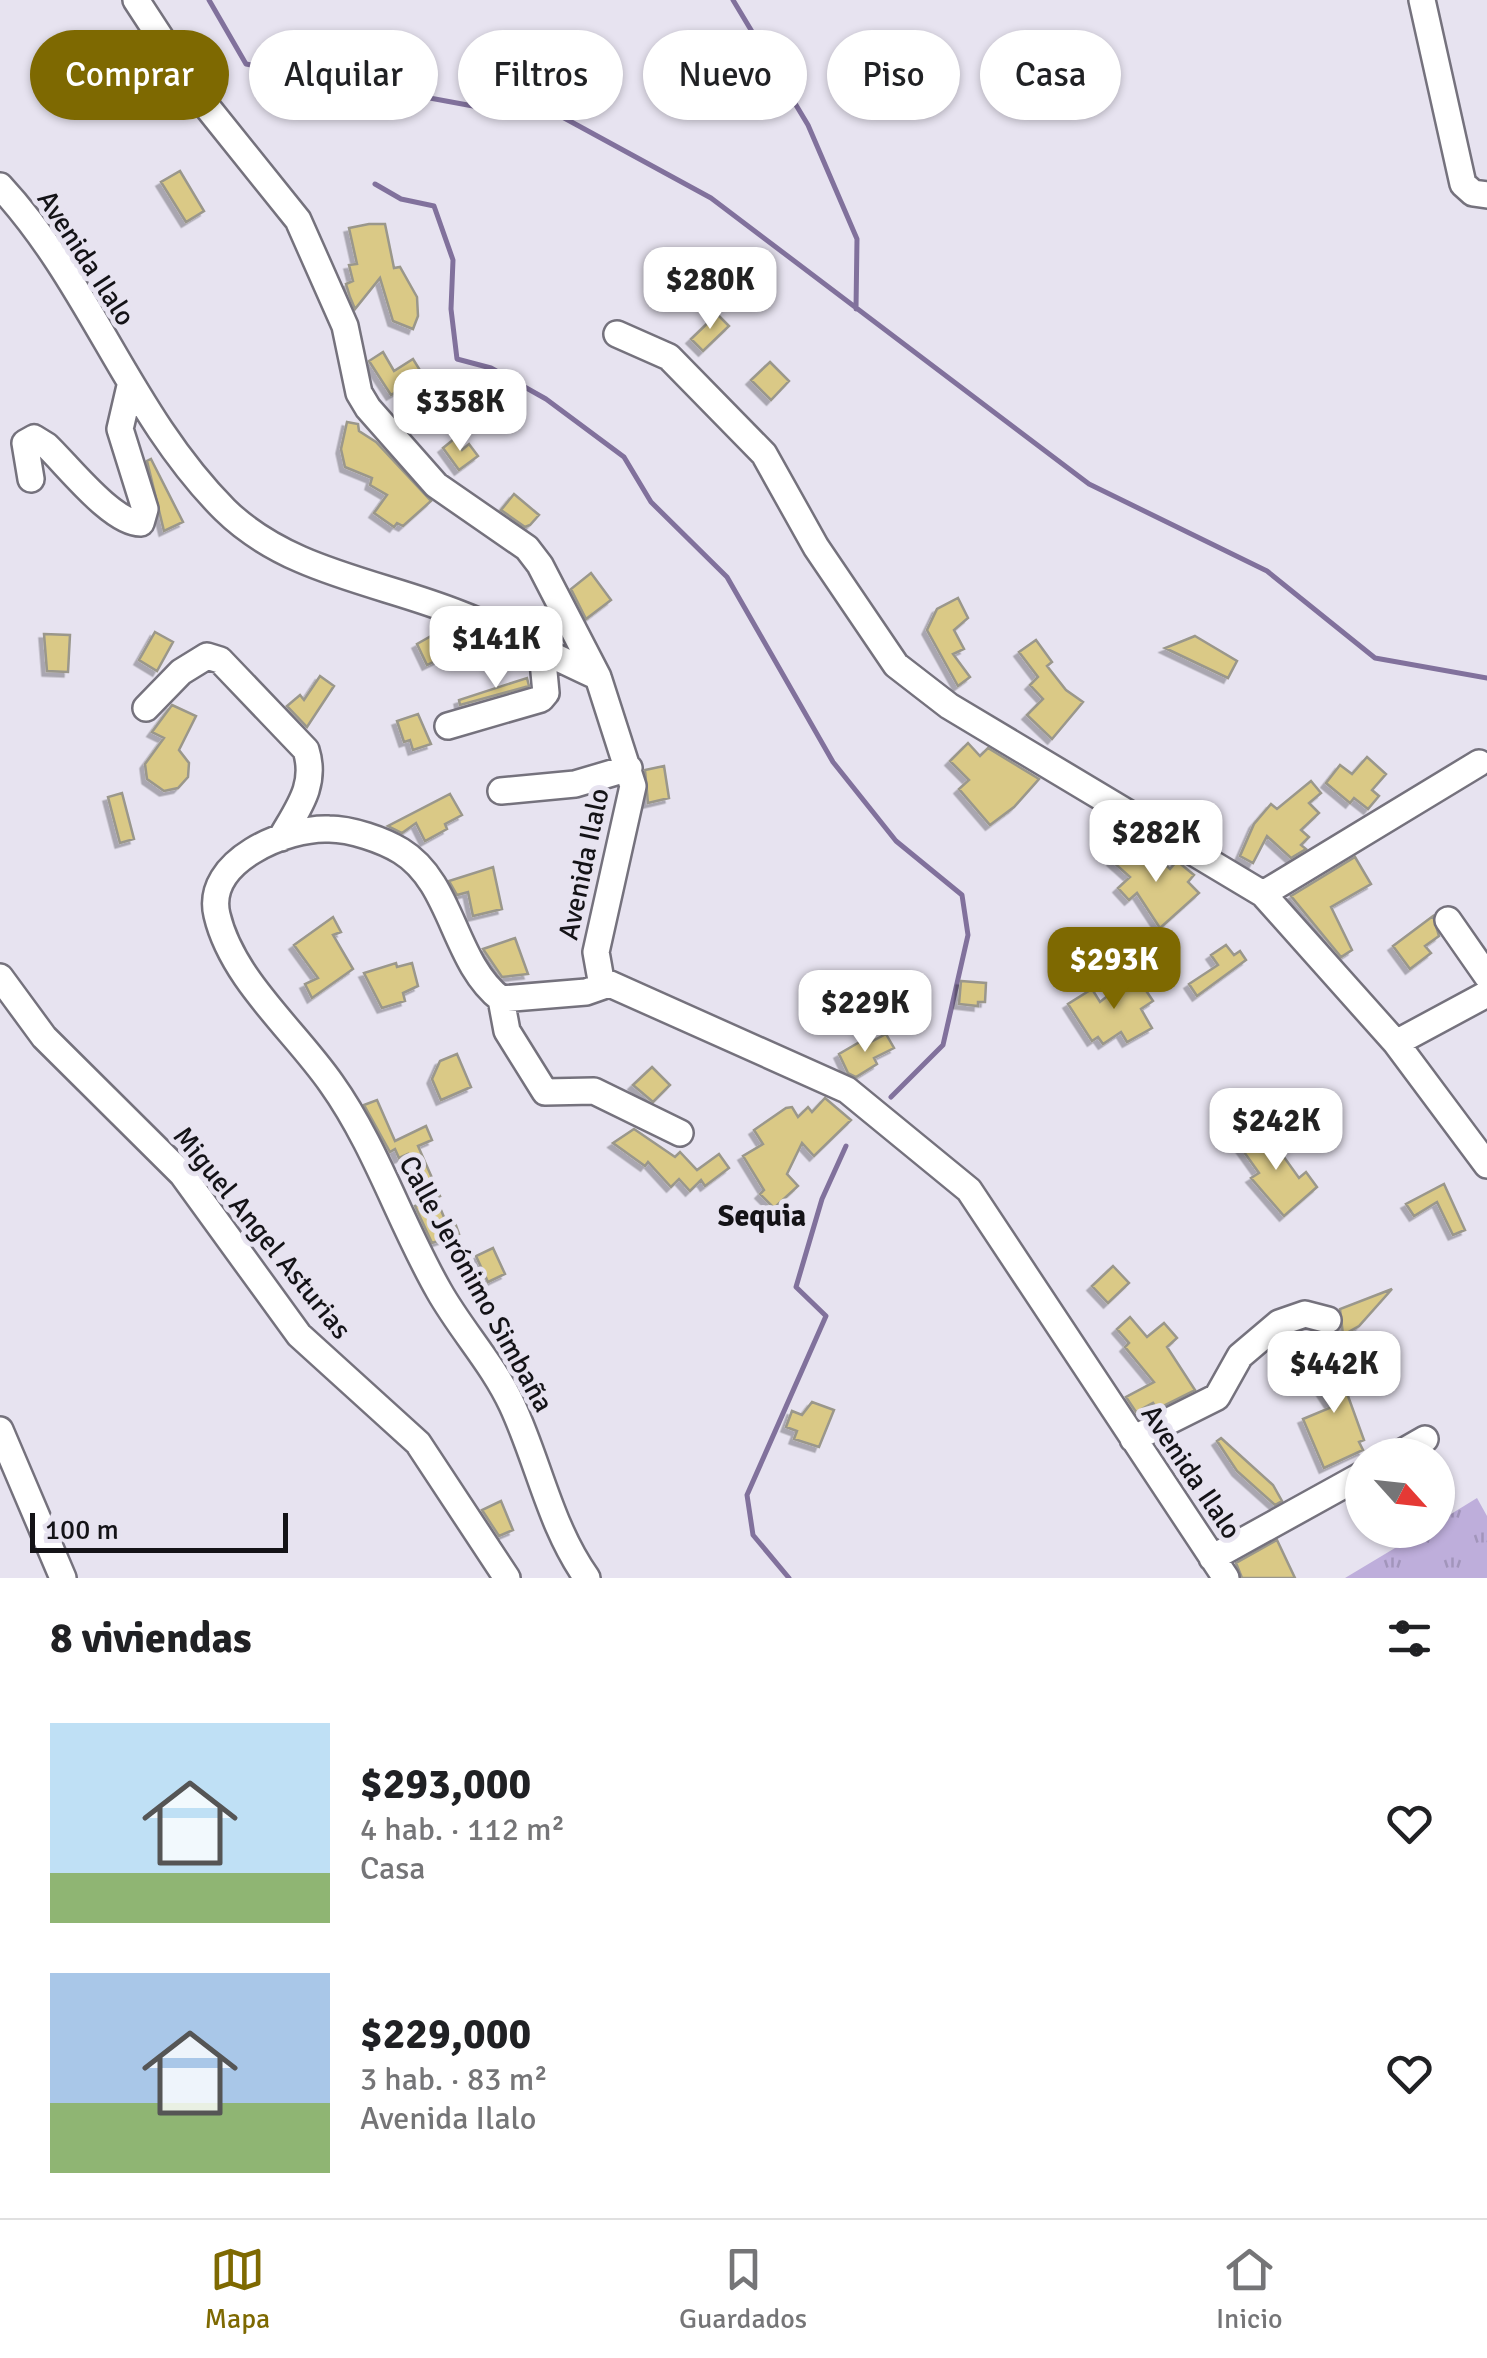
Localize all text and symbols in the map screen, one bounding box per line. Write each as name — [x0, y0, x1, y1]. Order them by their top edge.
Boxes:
chip: Comprar — [30, 30, 229, 120]
chip: Alquilar — [249, 30, 438, 120]
chip: Filtros — [458, 30, 623, 120]
chip: Nuevo — [643, 30, 807, 120]
chip: Piso — [827, 30, 960, 120]
chip: Casa — [980, 30, 1121, 120]
street label: Avenida Ilalo — [30, 184, 142, 332]
pin: $280K — [640, 247, 780, 332]
text: $280K — [666, 260, 754, 299]
pin: $358K — [390, 369, 530, 454]
text: $358K — [416, 382, 504, 421]
pin: $141K — [426, 606, 566, 691]
text: $141K — [452, 619, 540, 658]
street label: Avenida Ilalo — [551, 785, 617, 943]
pin: $282K — [1086, 800, 1226, 885]
text: $282K — [1112, 813, 1200, 852]
pin: $293K — [1044, 927, 1184, 1012]
text: $293K — [1070, 940, 1158, 979]
pin: $229K — [795, 970, 935, 1055]
text: $229K — [821, 983, 909, 1022]
pin: $242K — [1206, 1088, 1346, 1173]
text: $242K — [1232, 1101, 1320, 1140]
street label: Miguel Angel Asturias — [166, 1120, 358, 1346]
street label: Calle Jerónimo Simbaña — [391, 1150, 561, 1418]
district label: Sequia — [718, 1198, 806, 1235]
pin: $442K — [1264, 1331, 1404, 1416]
text: $442K — [1290, 1344, 1378, 1383]
street label: Avenida Ilalo — [1134, 1399, 1248, 1545]
north arrow — [1345, 1438, 1455, 1548]
map controls — [1345, 1438, 1455, 1548]
scale bar — [30, 1508, 288, 1552]
text: 100 m — [45, 1513, 119, 1547]
icon: filters — [1382, 1611, 1437, 1666]
text: 8 viviendas — [50, 1613, 252, 1664]
text: $293,000 — [360, 1759, 531, 1810]
icon: home — [130, 1763, 250, 1883]
icon: heart — [1382, 1796, 1437, 1851]
text: 4 hab. · 112 m² — [360, 1810, 565, 1849]
text: Casa — [360, 1849, 426, 1888]
text: $229,000 — [360, 2009, 531, 2060]
icon: home — [130, 2013, 250, 2133]
icon: heart — [1382, 2046, 1437, 2101]
text: 3 hab. · 83 m² — [360, 2060, 548, 2099]
text: Avenida Ilalo — [360, 2099, 536, 2138]
tab: Mapa — [204, 2242, 270, 2336]
tab: Guardados — [679, 2242, 807, 2336]
tab: Inicio — [1216, 2242, 1283, 2336]

